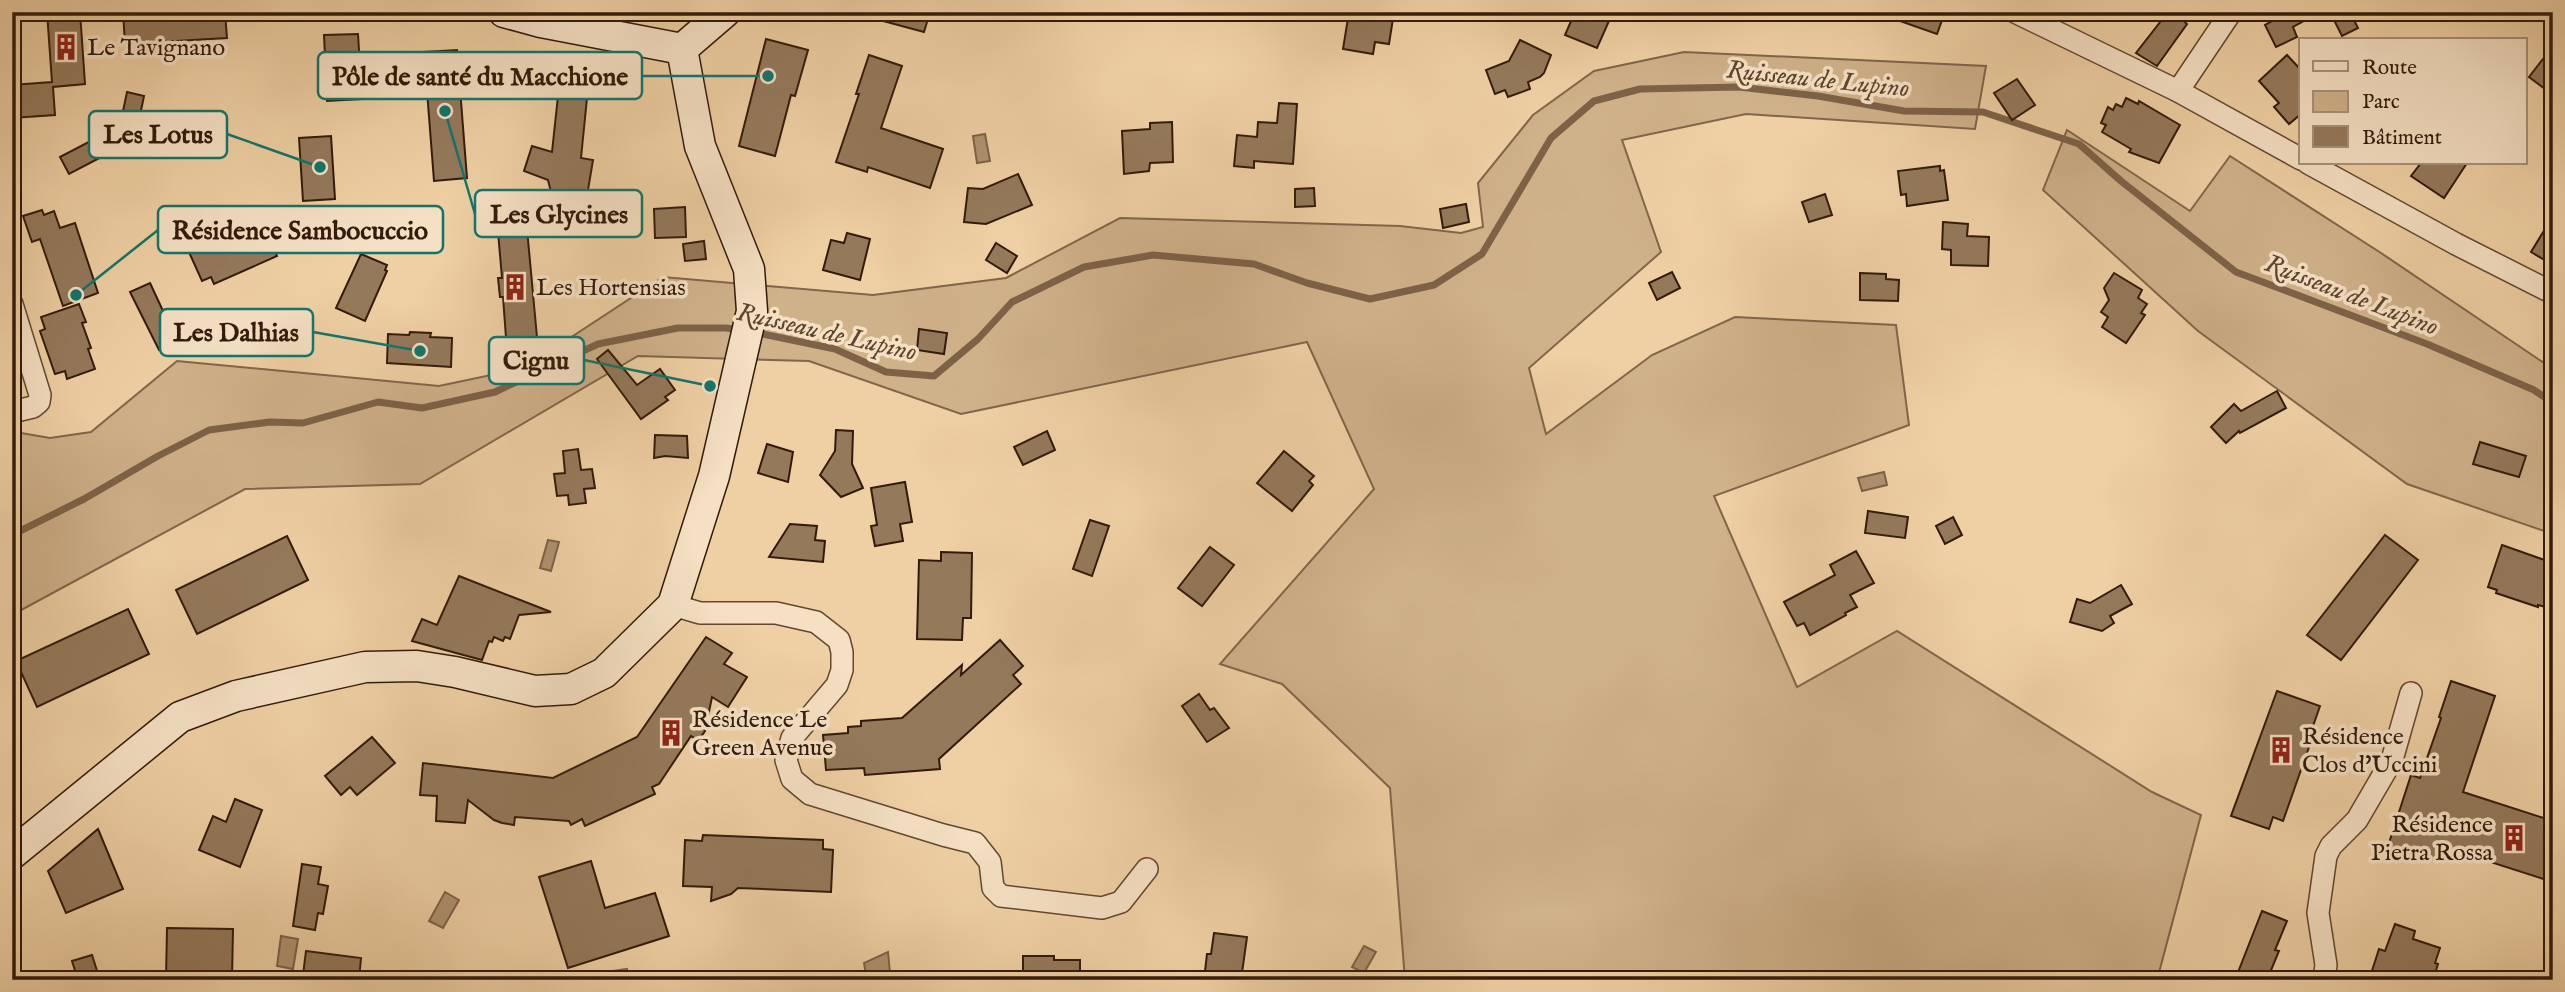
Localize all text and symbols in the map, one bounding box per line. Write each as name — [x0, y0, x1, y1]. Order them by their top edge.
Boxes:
building icon: Le Tavignano — [51, 32, 81, 62]
place label: Le Tavignano — [87, 33, 225, 64]
legend — [2299, 38, 2526, 164]
callout: Pôle de santé du Macchione — [318, 52, 642, 99]
water label: Ruisseau de Lupino — [1725, 53, 1911, 105]
text: Route — [2362, 55, 2417, 82]
text: Pôle de santé du Macchione — [332, 61, 628, 94]
text: Parc — [2362, 89, 2400, 116]
callout: Les Lotus — [89, 111, 227, 158]
text: Les Lotus — [103, 119, 213, 152]
text: Bâtiment — [2362, 125, 2442, 152]
callout: Les Glycines — [475, 190, 642, 237]
text: Les Glycines — [490, 199, 628, 232]
callout: Résidence Sambocuccio — [158, 206, 443, 253]
text: Résidence Sambocuccio — [172, 215, 428, 248]
water label: Ruisseau de Lupino — [2260, 247, 2443, 344]
building icon: Les Hortensias — [500, 272, 530, 302]
place label: Les Hortensias — [536, 273, 686, 304]
water label: Ruisseau de Lupino — [734, 296, 920, 369]
callout: Les Dalhias — [160, 309, 313, 356]
text: Les Dalhias — [173, 317, 299, 350]
callout: Cignu — [489, 337, 584, 384]
text: Cignu — [503, 345, 570, 378]
place label: Résidence Le Green Avenue — [692, 705, 833, 764]
building icon: Résidence Le Green Avenue — [656, 718, 686, 748]
place label: Résidence Clos d'Uccini — [2302, 722, 2438, 781]
building icon: Résidence Clos d'Uccini — [2266, 735, 2296, 765]
place label: Résidence Pietra Rossa — [2371, 810, 2494, 869]
building icon: Résidence Pietra Rossa — [2499, 823, 2529, 853]

